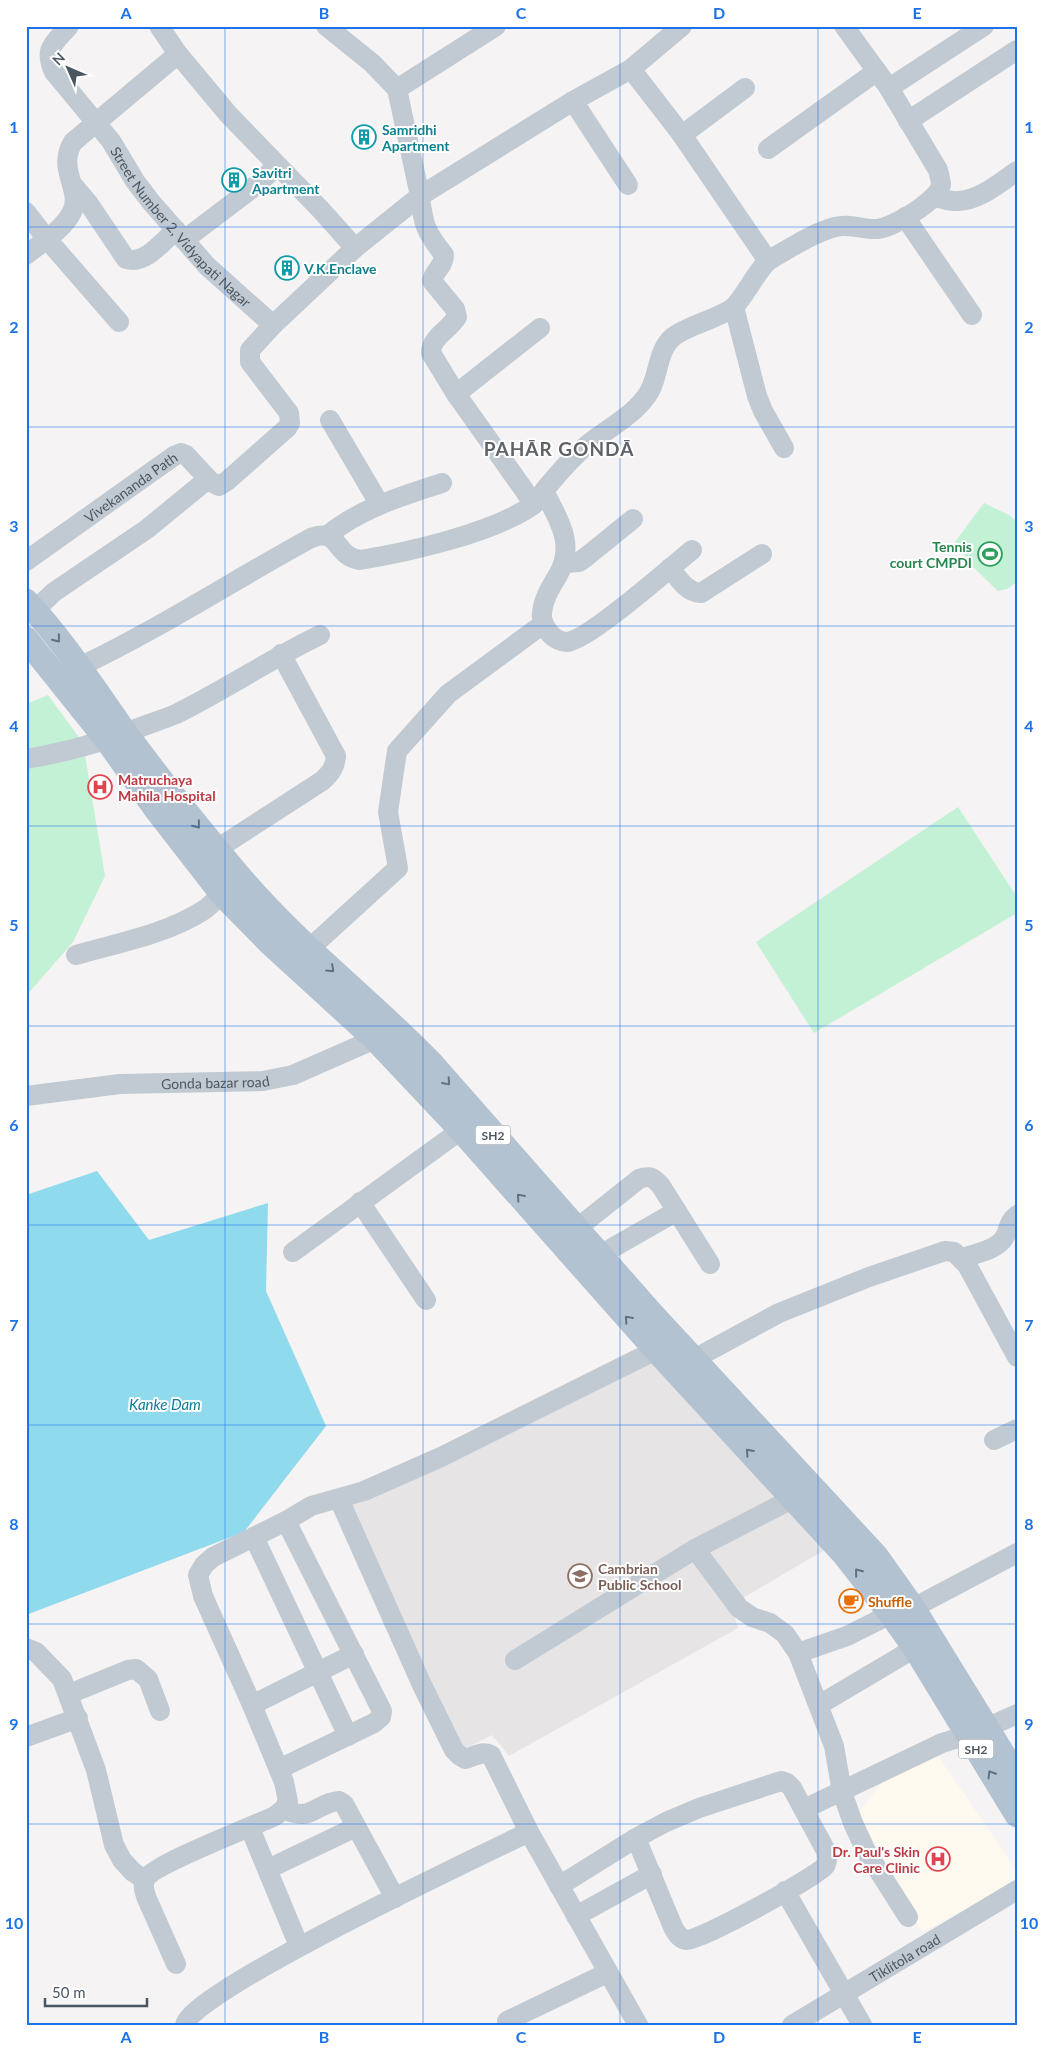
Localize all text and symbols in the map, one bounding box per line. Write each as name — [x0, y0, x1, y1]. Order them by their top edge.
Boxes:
text: A — [119, 3, 132, 22]
text: B — [319, 3, 329, 22]
text: C — [516, 3, 527, 22]
text: D — [713, 3, 725, 22]
text: E — [912, 3, 922, 22]
north arrow — [42, 42, 92, 92]
text: N — [49, 49, 68, 68]
text: 1 — [9, 117, 19, 136]
text: 1 — [1024, 117, 1034, 136]
place label: Samridhi Apartment — [381, 121, 450, 154]
building icon: Samridhi Apartment — [351, 124, 377, 150]
street label: Street Number 2, Vidyapati Nagar — [108, 143, 255, 310]
place label: Savitri Apartment — [251, 164, 320, 197]
building icon: Savitri Apartment — [221, 167, 247, 193]
building icon: V.K.Enclave — [274, 255, 300, 281]
place label: V.K.Enclave — [303, 260, 377, 277]
text: 2 — [9, 317, 19, 336]
text: 2 — [1024, 317, 1034, 336]
district label: PAHĀR GONDĀ — [484, 437, 634, 460]
street label: Vivekananda Path — [80, 448, 180, 526]
text: 3 — [9, 516, 19, 535]
text: 3 — [1024, 516, 1034, 535]
place label: Tennis court CMPDI — [890, 538, 972, 571]
sports icon: Tennis court CMPDI — [977, 541, 1003, 567]
one-way arrow — [52, 633, 61, 642]
text: 4 — [9, 716, 19, 735]
text: 4 — [1024, 716, 1034, 735]
place label: Matruchaya Mahila Hospital — [118, 771, 216, 804]
hospital icon: Matruchaya Mahila Hospital — [87, 774, 113, 800]
one-way arrow — [191, 819, 200, 828]
text: 5 — [9, 915, 19, 934]
text: 5 — [1024, 915, 1034, 934]
one-way arrow — [325, 963, 334, 972]
street label: Gonda bazar road — [161, 1071, 271, 1092]
one-way arrow — [442, 1077, 451, 1086]
text: 6 — [9, 1115, 19, 1134]
text: 6 — [1024, 1115, 1034, 1134]
road number: SH2 — [476, 1126, 510, 1144]
one-way arrow — [517, 1193, 526, 1202]
text: 7 — [9, 1315, 19, 1334]
one-way arrow — [625, 1315, 634, 1324]
text: 7 — [1024, 1315, 1034, 1334]
water label: Kanke Dam — [129, 1395, 201, 1413]
one-way arrow — [746, 1448, 755, 1457]
text: 8 — [9, 1514, 19, 1533]
text: 8 — [1024, 1514, 1034, 1533]
place label: Cambrian Public School — [598, 1560, 682, 1593]
school or university icon: Cambrian Public School — [567, 1563, 593, 1589]
one-way arrow — [856, 1569, 864, 1578]
cafe icon: Shuffle — [838, 1588, 864, 1614]
place label: Shuffle — [868, 1593, 912, 1610]
text: 9 — [9, 1714, 19, 1733]
text: 9 — [1024, 1714, 1034, 1733]
road number: SH2 — [958, 1740, 994, 1758]
one-way arrow — [987, 1770, 997, 1779]
place label: Dr. Paul's Skin Care Clinic — [832, 1843, 920, 1876]
hospital icon: Dr. Paul's Skin Care Clinic — [925, 1846, 951, 1872]
text: 10 — [5, 1913, 23, 1932]
text: 10 — [1020, 1913, 1038, 1932]
street label: Tiklitola road — [866, 1930, 943, 1985]
scale bar — [45, 1976, 148, 2008]
text: 50 m — [52, 1983, 86, 2001]
text: A — [119, 2027, 132, 2046]
text: B — [319, 2027, 329, 2046]
text: C — [516, 2027, 527, 2046]
text: D — [713, 2027, 725, 2046]
text: E — [912, 2027, 922, 2046]

